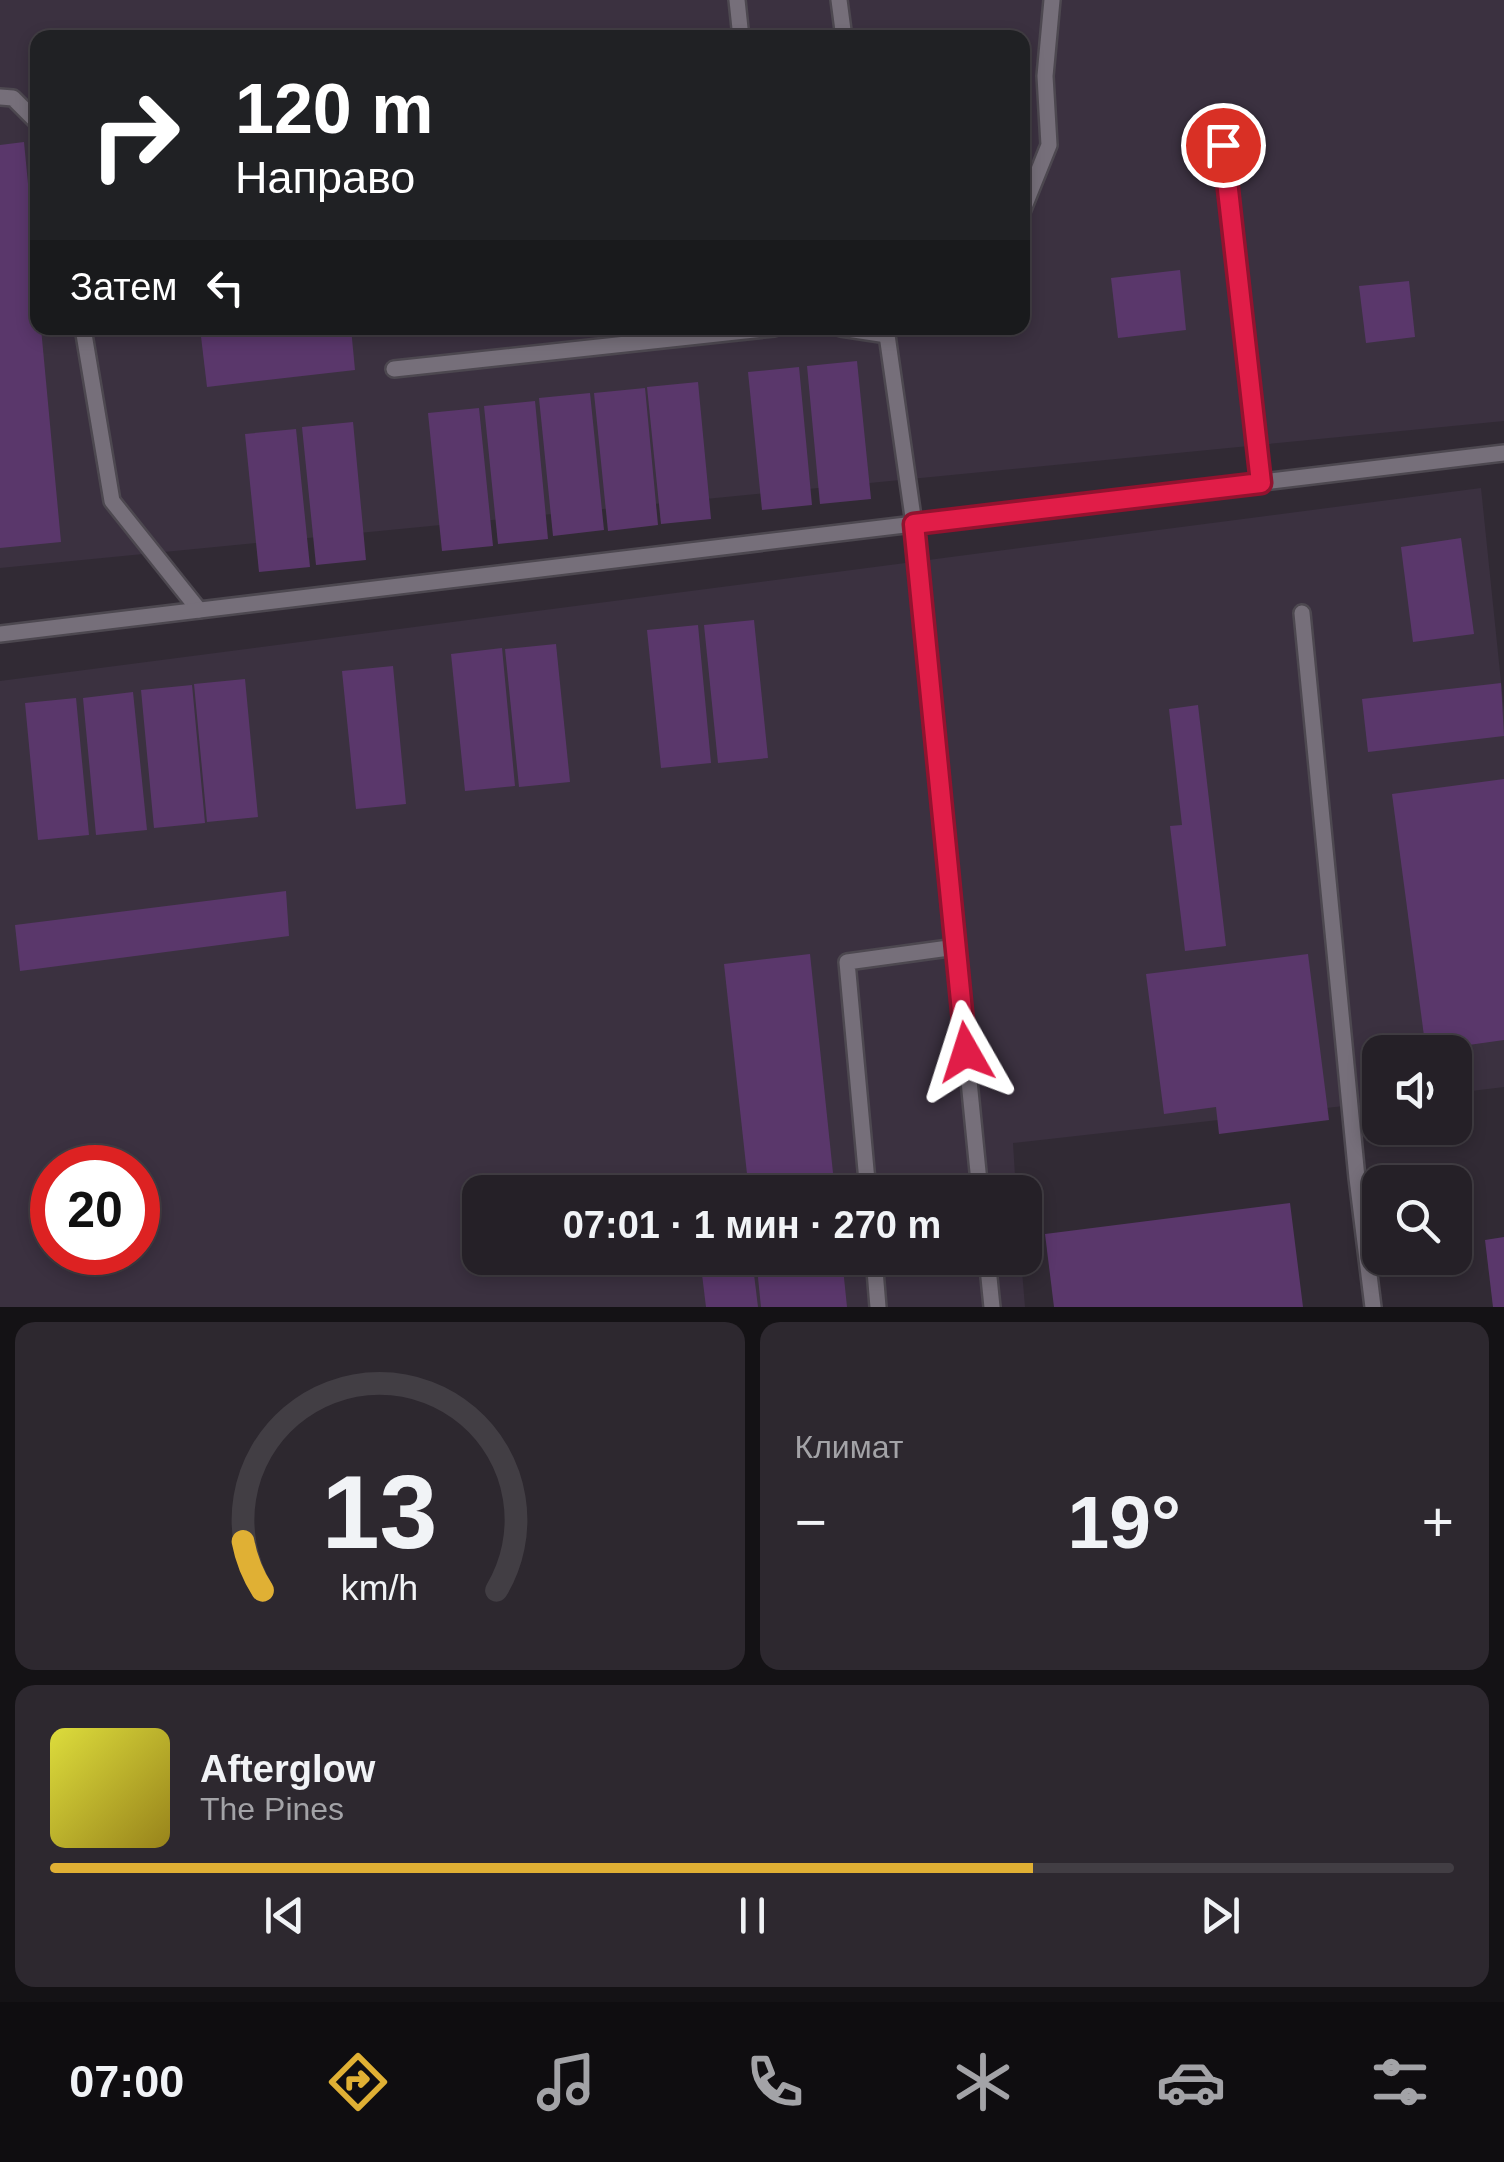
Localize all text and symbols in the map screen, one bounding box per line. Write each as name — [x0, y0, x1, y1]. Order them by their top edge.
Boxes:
icon: right — [70, 70, 200, 200]
text: 120 m — [235, 70, 433, 148]
pin — [1181, 103, 1266, 188]
icon: arrive — [1196, 118, 1251, 173]
text: Направо — [235, 152, 415, 203]
icon: left — [198, 260, 253, 315]
text: Затем — [70, 266, 178, 308]
position arrow — [914, 1000, 1018, 1104]
map controls — [1362, 1035, 1472, 1275]
button: sound — [1362, 1035, 1472, 1145]
speed limit sign: 20 — [30, 1145, 160, 1275]
button: search — [1362, 1165, 1472, 1275]
text: 07:01 · 1 мин · 270 m — [563, 1204, 941, 1246]
text: Климат — [795, 1429, 903, 1465]
text: 13 — [322, 1454, 438, 1570]
text: 19° — [1068, 1480, 1181, 1564]
text: − — [795, 1491, 827, 1553]
text: + — [1422, 1491, 1454, 1553]
text: km/h — [341, 1568, 418, 1608]
text: Afterglow — [200, 1748, 375, 1790]
text: The Pines — [200, 1791, 344, 1827]
icon: previous — [257, 1888, 312, 1943]
icon: pause — [725, 1888, 780, 1943]
icon: next — [1193, 1888, 1248, 1943]
icon: directions — [323, 2047, 393, 2117]
icon: music — [531, 2047, 601, 2117]
icon: phone — [740, 2047, 810, 2117]
icon: climate — [948, 2047, 1018, 2117]
icon: car — [1156, 2047, 1226, 2117]
icon: filters — [1365, 2047, 1435, 2117]
text: 07:00 — [69, 2056, 184, 2107]

